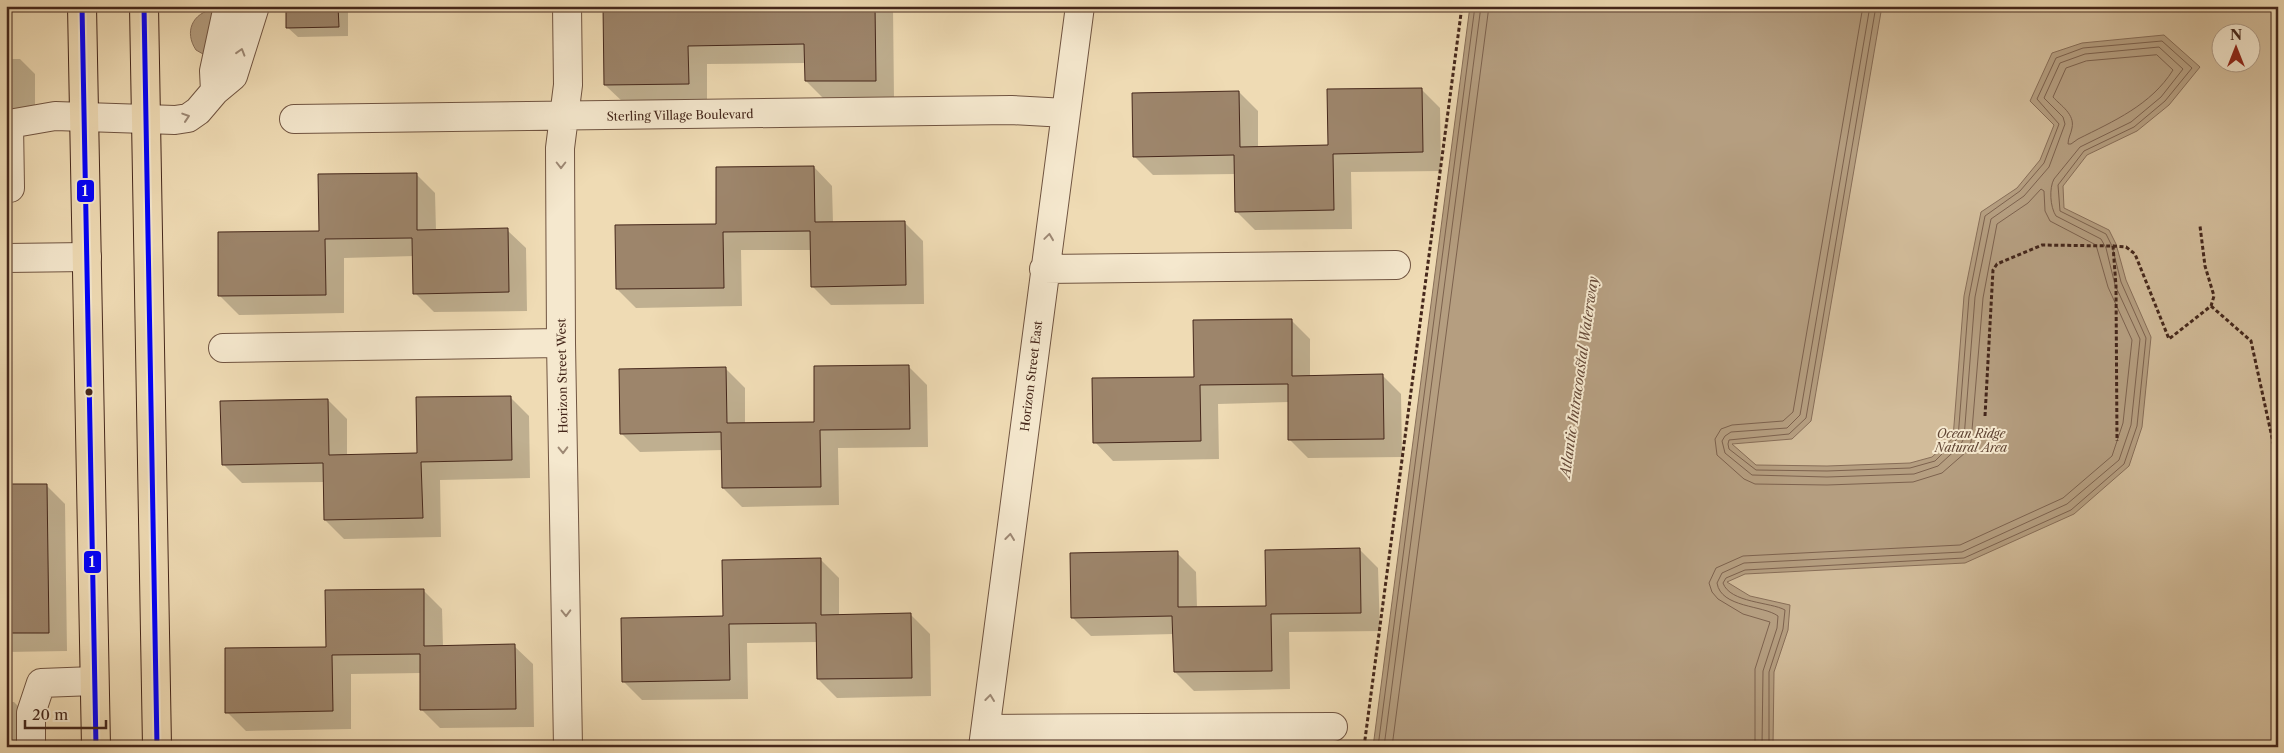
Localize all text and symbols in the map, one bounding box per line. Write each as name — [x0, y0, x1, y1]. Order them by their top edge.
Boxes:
north arrow — [2212, 22, 2262, 72]
text: N — [2230, 26, 2242, 44]
one-way arrow — [235, 49, 245, 57]
street label: Sterling Village Boulevard — [606, 106, 754, 124]
one-way arrow — [181, 113, 190, 123]
one-way arrow — [556, 162, 566, 170]
line badge: 1 — [76, 179, 95, 203]
text: 1 — [82, 182, 89, 200]
one-way arrow — [1043, 233, 1053, 242]
water label: Atlantic Intracoastal Waterway — [1556, 275, 1602, 481]
street label: Horizon Street West — [553, 317, 571, 434]
street label: Horizon Street East — [1017, 319, 1045, 432]
unlabelled marker — [84, 387, 94, 397]
park label: Ocean Ridge Natural Area — [1934, 426, 2007, 455]
one-way arrow — [558, 447, 568, 455]
one-way arrow — [1004, 533, 1015, 541]
line badge: 1 — [83, 550, 102, 574]
text: 1 — [89, 553, 96, 571]
one-way arrow — [561, 610, 571, 617]
one-way arrow — [984, 694, 994, 703]
scale bar — [25, 698, 106, 730]
text: 20 m — [32, 705, 68, 724]

